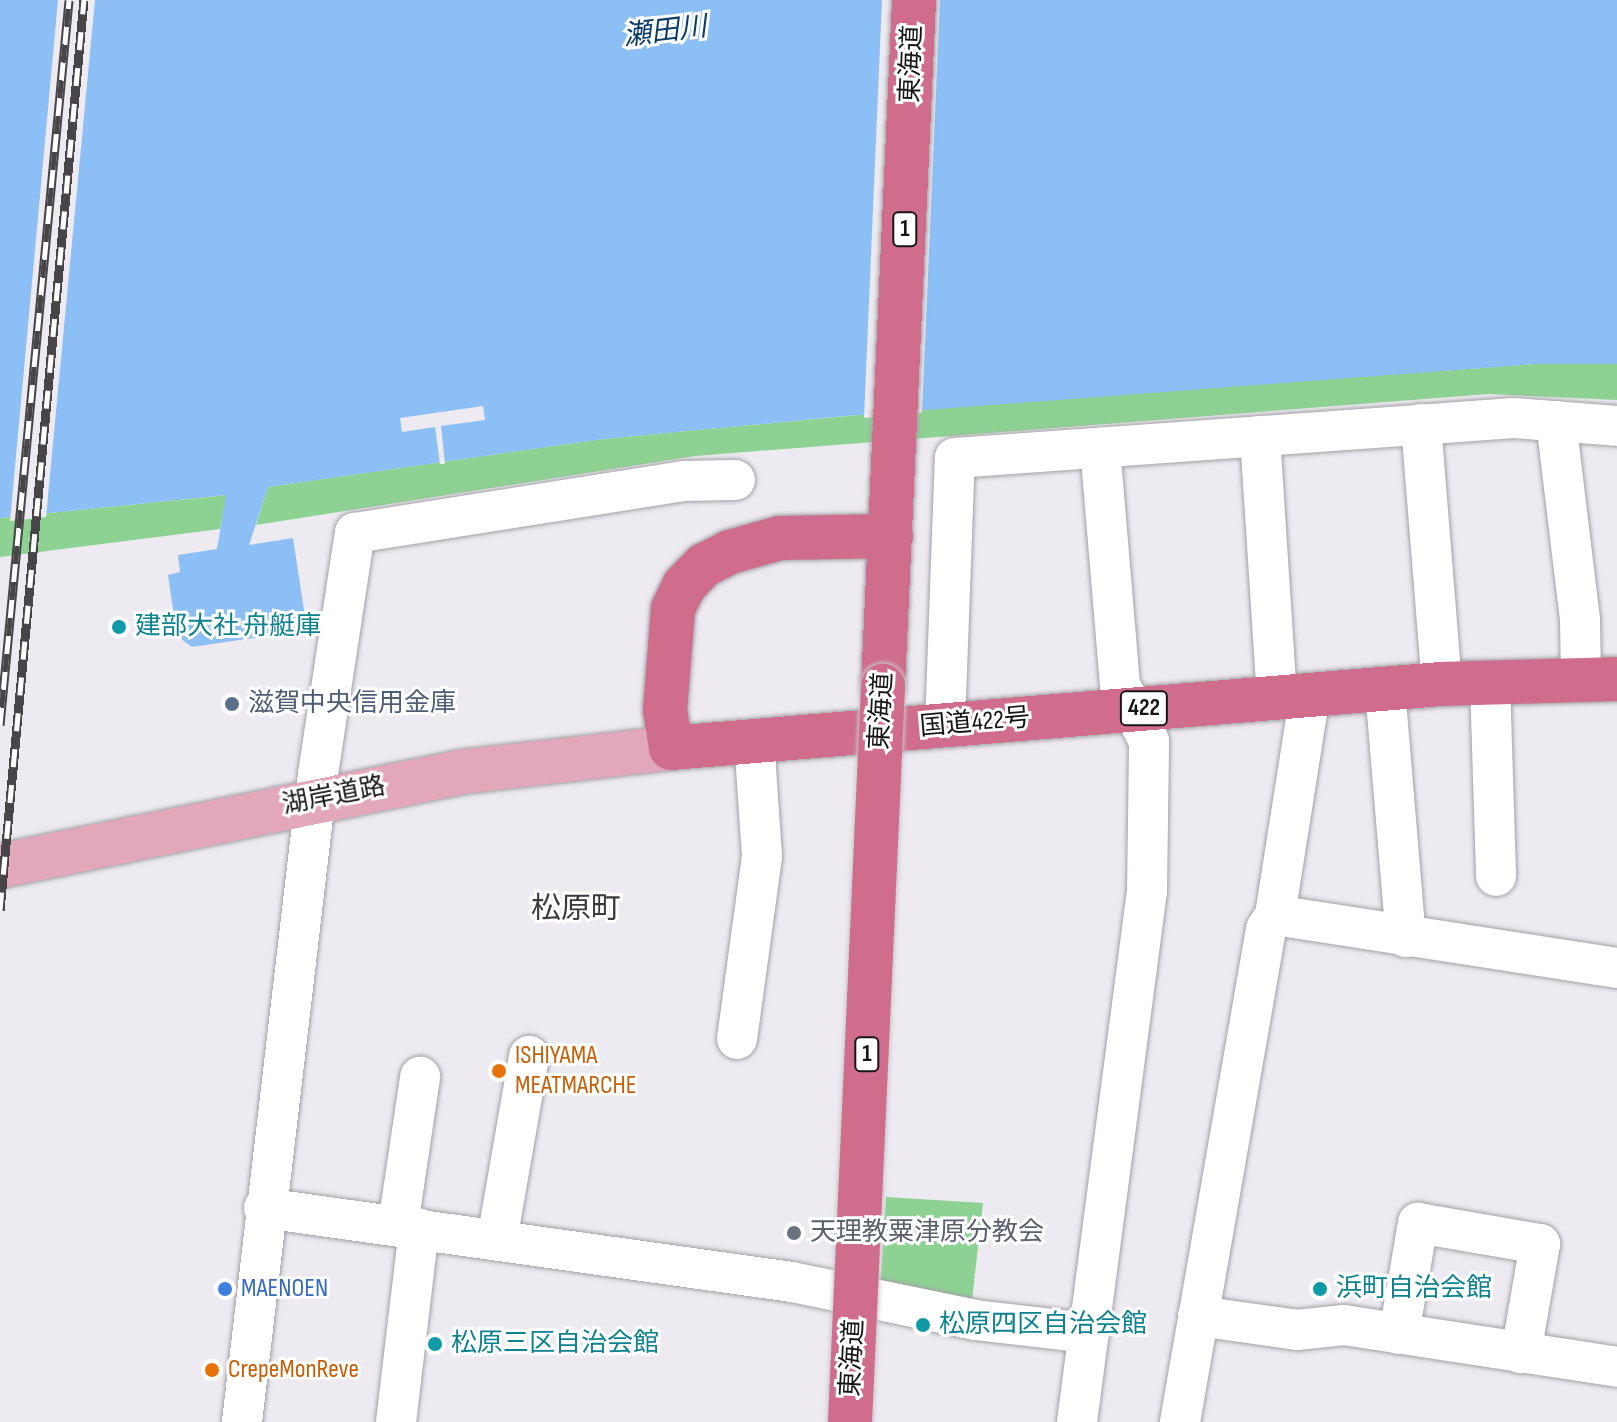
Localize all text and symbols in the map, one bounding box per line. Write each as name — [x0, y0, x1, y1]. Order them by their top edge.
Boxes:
water label: 瀬田川 — [621, 10, 709, 54]
street label: 東海道 — [895, 24, 929, 104]
road number: 1 — [891, 209, 919, 249]
place label: 建部大社 舟艇庫 — [135, 611, 321, 643]
marker: 建部大社 舟艇庫 — [110, 618, 128, 636]
street label: 東海道 — [864, 671, 900, 751]
place label: 滋賀中央信用金庫 — [248, 688, 456, 720]
road number: 422 — [1118, 688, 1170, 728]
marker: 滋賀中央信用金庫 — [223, 695, 241, 713]
street label: 国道422号 — [919, 703, 1031, 743]
street label: 湖岸道路 — [280, 771, 388, 821]
district label: 松原町 — [531, 891, 621, 927]
road number: 1 — [853, 1034, 881, 1074]
place label: ISHIYAMA MEATMARCHE — [515, 1040, 636, 1102]
marker: ISHIYAMA MEATMARCHE — [490, 1062, 508, 1080]
place label: 天理教粟津原分教会 — [810, 1217, 1044, 1249]
marker: 天理教粟津原分教会 — [785, 1224, 803, 1242]
place label: MAENOEN — [241, 1273, 328, 1305]
place label: 浜町自治会館 — [1336, 1273, 1492, 1305]
marker: MAENOEN — [216, 1280, 234, 1298]
marker: 浜町自治会館 — [1311, 1280, 1329, 1298]
place label: 松原四区自治会館 — [939, 1309, 1147, 1341]
marker: 松原四区自治会館 — [914, 1316, 932, 1334]
street label: 東海道 — [835, 1318, 871, 1398]
place label: 松原三区自治会館 — [451, 1328, 659, 1360]
marker: 松原三区自治会館 — [426, 1335, 444, 1353]
place label: CrepeMonReve — [228, 1354, 359, 1386]
marker: CrepeMonReve — [203, 1361, 221, 1379]

